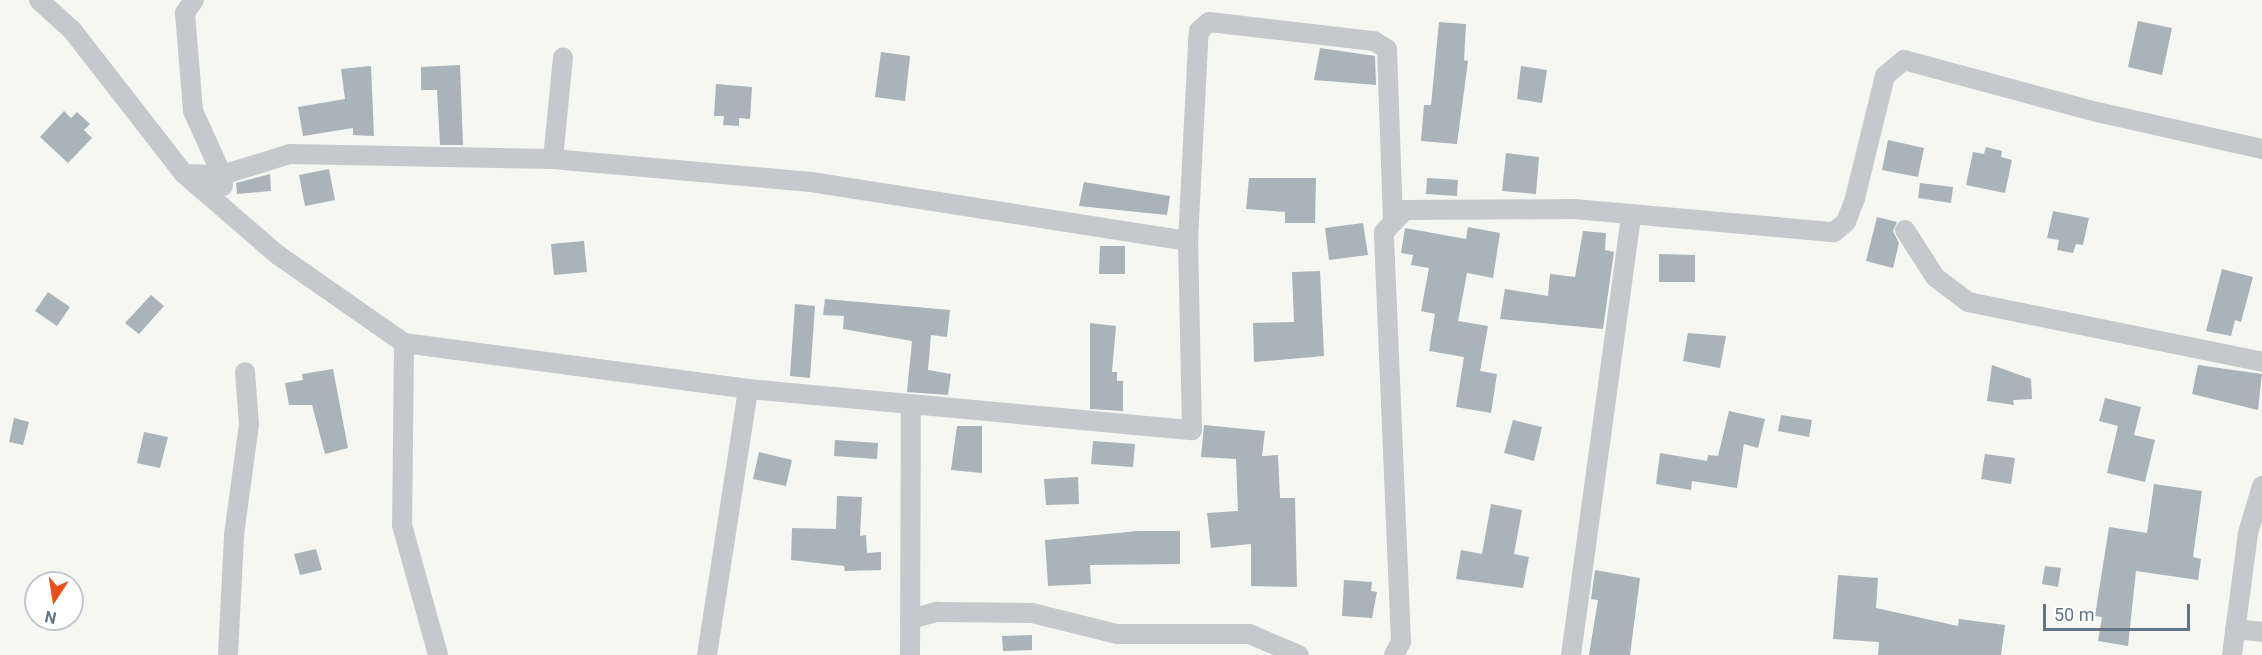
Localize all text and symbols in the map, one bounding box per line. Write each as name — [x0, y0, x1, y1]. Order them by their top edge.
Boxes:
north arrow — [24, 571, 84, 631]
scale bar — [2046, 592, 2193, 630]
text: 50 m — [2054, 604, 2094, 625]
text: N — [43, 607, 58, 628]

